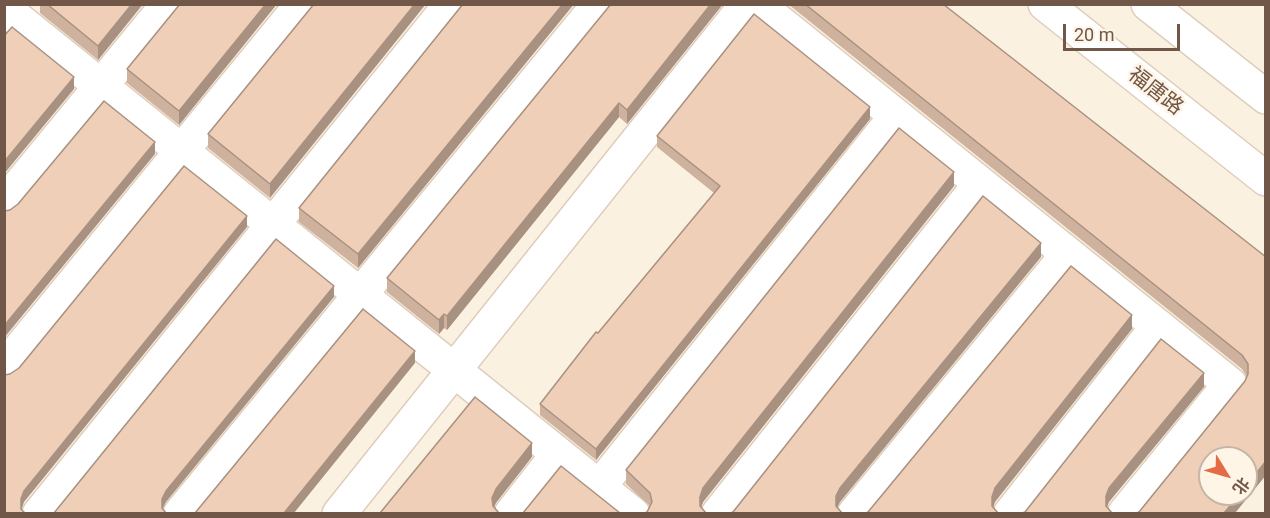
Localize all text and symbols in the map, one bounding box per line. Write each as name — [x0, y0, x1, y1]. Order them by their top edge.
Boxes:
scale bar — [1066, 12, 1183, 50]
text: 20 m — [1074, 24, 1114, 45]
street label: 福唐路 — [1122, 63, 1188, 121]
north arrow — [1198, 446, 1258, 506]
text: 北 — [1229, 474, 1254, 498]

